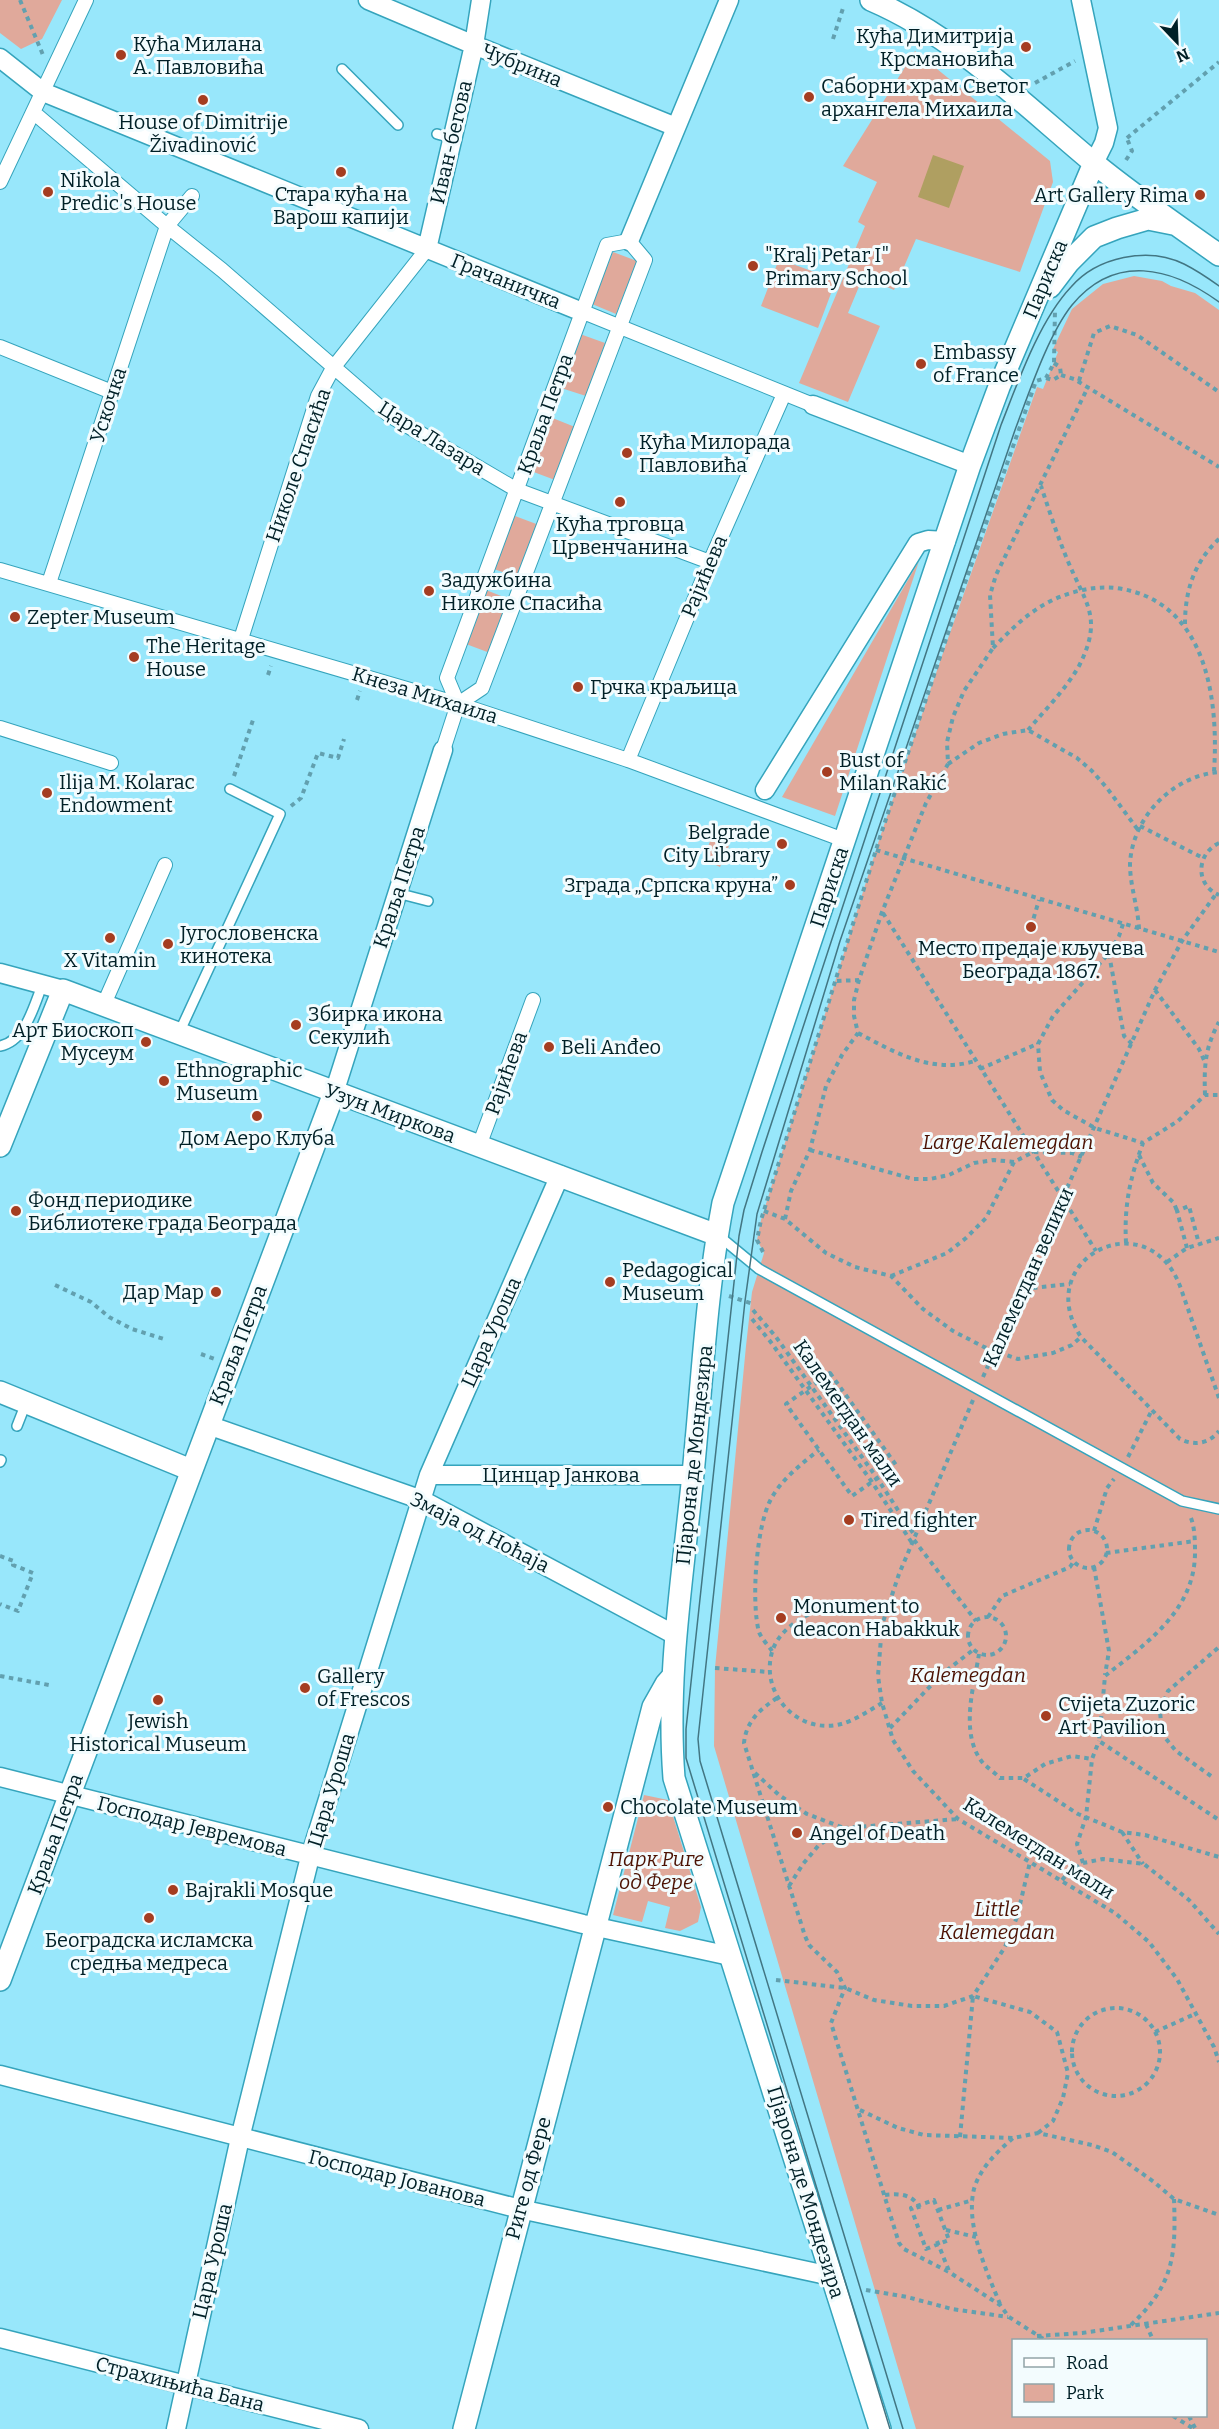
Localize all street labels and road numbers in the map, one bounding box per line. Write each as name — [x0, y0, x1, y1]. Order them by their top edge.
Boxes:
street label: Чубрина — [478, 38, 566, 92]
street label: Иван-бегова — [425, 78, 477, 206]
street label: Париска — [1018, 236, 1072, 322]
street label: Грачаничка — [448, 248, 564, 314]
street label: Краља Петра — [512, 350, 578, 478]
street label: Ускочка — [85, 364, 131, 446]
street label: Николе Спасића — [260, 385, 336, 545]
street label: Цара Лазара — [374, 396, 490, 480]
street label: Рајићева — [676, 531, 732, 621]
street label: Кнеза Михаила — [349, 661, 501, 729]
street label: Краља Петра — [368, 823, 430, 951]
street label: Париска — [805, 844, 853, 930]
street label: Рајићева — [480, 1028, 532, 1118]
street label: Узун Миркова — [321, 1078, 459, 1148]
street label: Калемегдан велики — [978, 1184, 1078, 1370]
street label: Цара Уроша — [456, 1273, 526, 1391]
street label: Краља Петра — [204, 1281, 272, 1408]
street label: Калемегдан мали — [788, 1335, 908, 1491]
street label: Пјарона де Мондезира — [671, 1344, 717, 1566]
street label: Цинцар Јанкова — [482, 1463, 640, 1487]
street label: Змаја од Ноћаја — [406, 1487, 554, 1577]
street label: Цара Уроша — [302, 1730, 360, 1850]
street label: Краља Петра — [22, 1770, 88, 1898]
street label: Господар Јевремова — [95, 1791, 289, 1861]
street label: Калемегдан мали — [959, 1792, 1119, 1904]
street label: Пјарона де Мондезира — [762, 2083, 850, 2301]
street label: Риге од Фере — [500, 2114, 556, 2242]
street label: Господар Јованова — [306, 2144, 488, 2212]
street label: Цара Уроша — [187, 2201, 237, 2321]
street label: Страхињића Бана — [93, 2351, 267, 2417]

